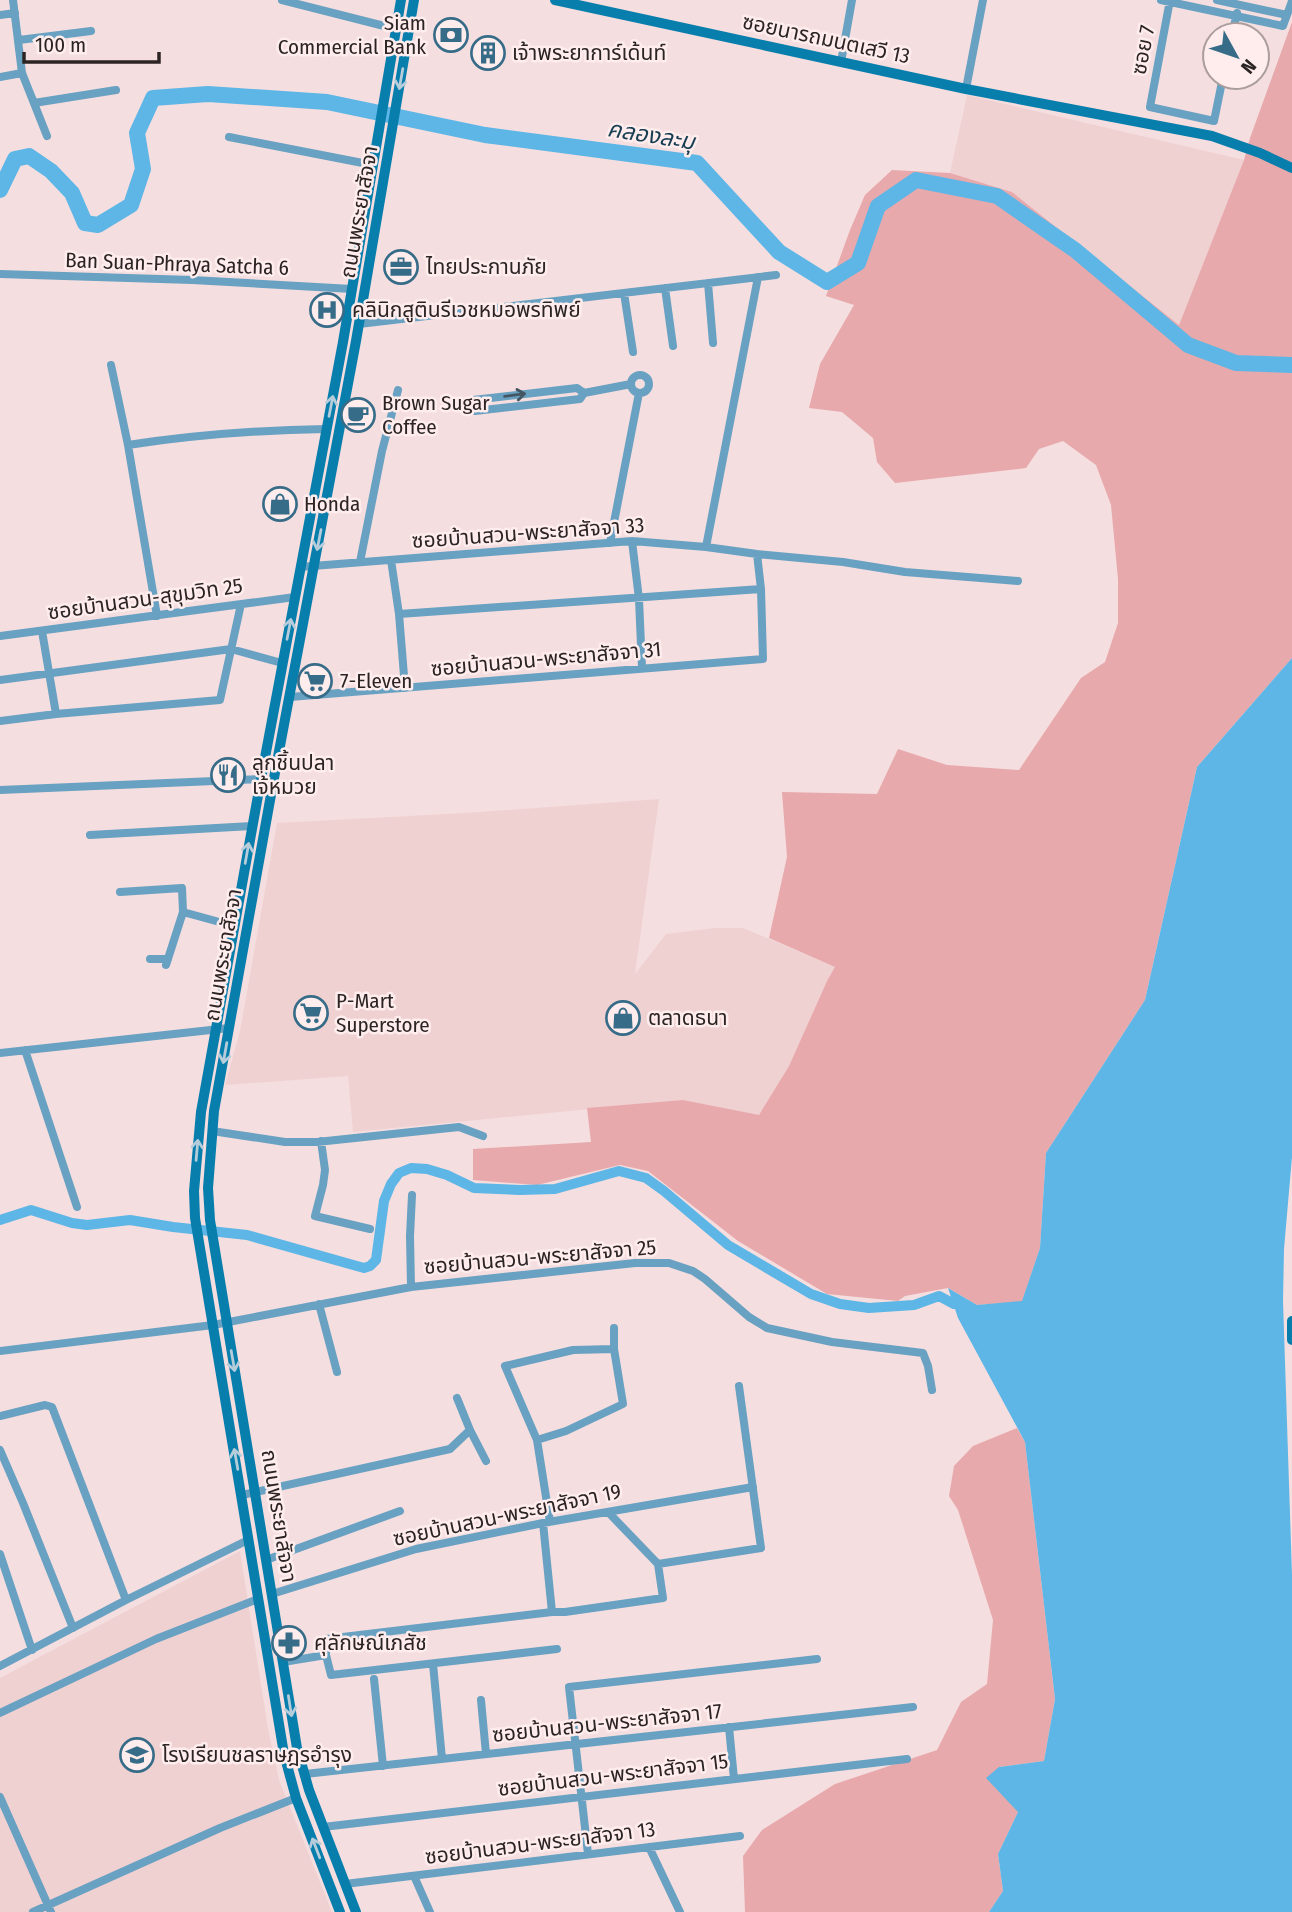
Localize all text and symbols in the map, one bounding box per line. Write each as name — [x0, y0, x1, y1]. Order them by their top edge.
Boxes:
street label: ซอยนารถมนตเสวี 13 — [740, 9, 912, 69]
place label: Siam Commercial Bank — [278, 10, 426, 60]
bank icon: Siam Commercial Bank — [432, 16, 470, 54]
scale bar — [24, 21, 159, 65]
north arrow — [1201, 21, 1271, 91]
street label: ซอย 7 — [1126, 23, 1160, 77]
text: 100 m — [35, 32, 86, 58]
building icon: เจ้าพระยาการ์เด้นท์ — [469, 34, 507, 72]
place label: เจ้าพระยาการ์เด้นท์ — [512, 40, 666, 66]
text: N — [1236, 55, 1261, 78]
one-way arrow — [394, 67, 407, 90]
water label: คลองละมุ — [605, 114, 698, 156]
street label: ถนนพระยาสัจจา — [335, 144, 383, 280]
street label: Ban Suan-Phraya Satcha 6 — [65, 247, 289, 281]
office icon: ไทยประกานภัย — [382, 248, 420, 286]
place label: ไทยประกานภัย — [425, 254, 547, 280]
hospital icon: คลินิกสูตินรีเวชหมอพรทิพย์ — [308, 291, 346, 329]
place label: คลินิกสูตินรีเวชหมอพรทิพย์ — [352, 297, 581, 323]
one-way arrow — [503, 388, 525, 401]
place label: Brown Sugar Coffee — [382, 390, 490, 440]
one-way arrow — [325, 395, 338, 418]
cafe icon: Brown Sugar Coffee — [339, 396, 377, 434]
shop icon: Honda — [261, 485, 299, 523]
place label: Honda — [304, 491, 360, 517]
street label: ซอยบ้านสวน-พระยาสัจจา 33 — [411, 512, 645, 554]
one-way arrow — [312, 528, 325, 551]
street label: ซอยบ้านสวน-สุขุมวิท 25 — [46, 572, 244, 626]
one-way arrow — [282, 618, 296, 641]
street label: ซอยบ้านสวน-พระยาสัจจา 31 — [430, 636, 662, 682]
supermarket icon: 7-Eleven — [296, 662, 334, 700]
place label: 7-Eleven — [340, 668, 412, 694]
place label: ลูกชิ้นปลา เจ้หมวย — [252, 749, 334, 800]
restaurant icon: ลูกชิ้นปลา เจ้หมวย — [209, 756, 247, 794]
one-way arrow — [241, 842, 254, 865]
street label: ถนนพระยาสัจจา — [199, 887, 247, 1023]
place label: P-Mart Superstore — [336, 988, 430, 1038]
supermarket icon: P-Mart Superstore — [292, 994, 330, 1032]
shop icon: ตลาดธนา — [604, 999, 642, 1037]
place label: ตลาดธนา — [648, 1005, 728, 1031]
one-way arrow — [217, 1041, 231, 1064]
one-way arrow — [191, 1139, 204, 1162]
street label: ซอยบ้านสวน-พระยาสัจจา 25 — [423, 1234, 657, 1280]
one-way arrow — [227, 1349, 240, 1372]
one-way arrow — [229, 1448, 242, 1471]
street label: ถนนพระยาสัจจา — [256, 1448, 302, 1584]
street label: ซอยบ้านสวน-พระยาสัจจา 19 — [391, 1478, 623, 1552]
pharmacy icon: ศุลักษณ์เภสัช — [270, 1624, 308, 1662]
place label: ศุลักษณ์เภสัช — [314, 1630, 427, 1656]
one-way arrow — [284, 1694, 297, 1717]
street label: ซอยบ้านสวน-พระยาสัจจา 17 — [491, 1698, 723, 1748]
school or university icon: โรงเรียนชลราษฎรอำรุง — [118, 1736, 156, 1774]
place label: โรงเรียนชลราษฎรอำรุง — [162, 1742, 352, 1768]
street label: ซอยบ้านสวน-พระยาสัจจา 15 — [496, 1748, 730, 1802]
street label: ซอยบ้านสวน-พระยาสัจจา 13 — [423, 1816, 657, 1870]
one-way arrow — [308, 1838, 321, 1860]

